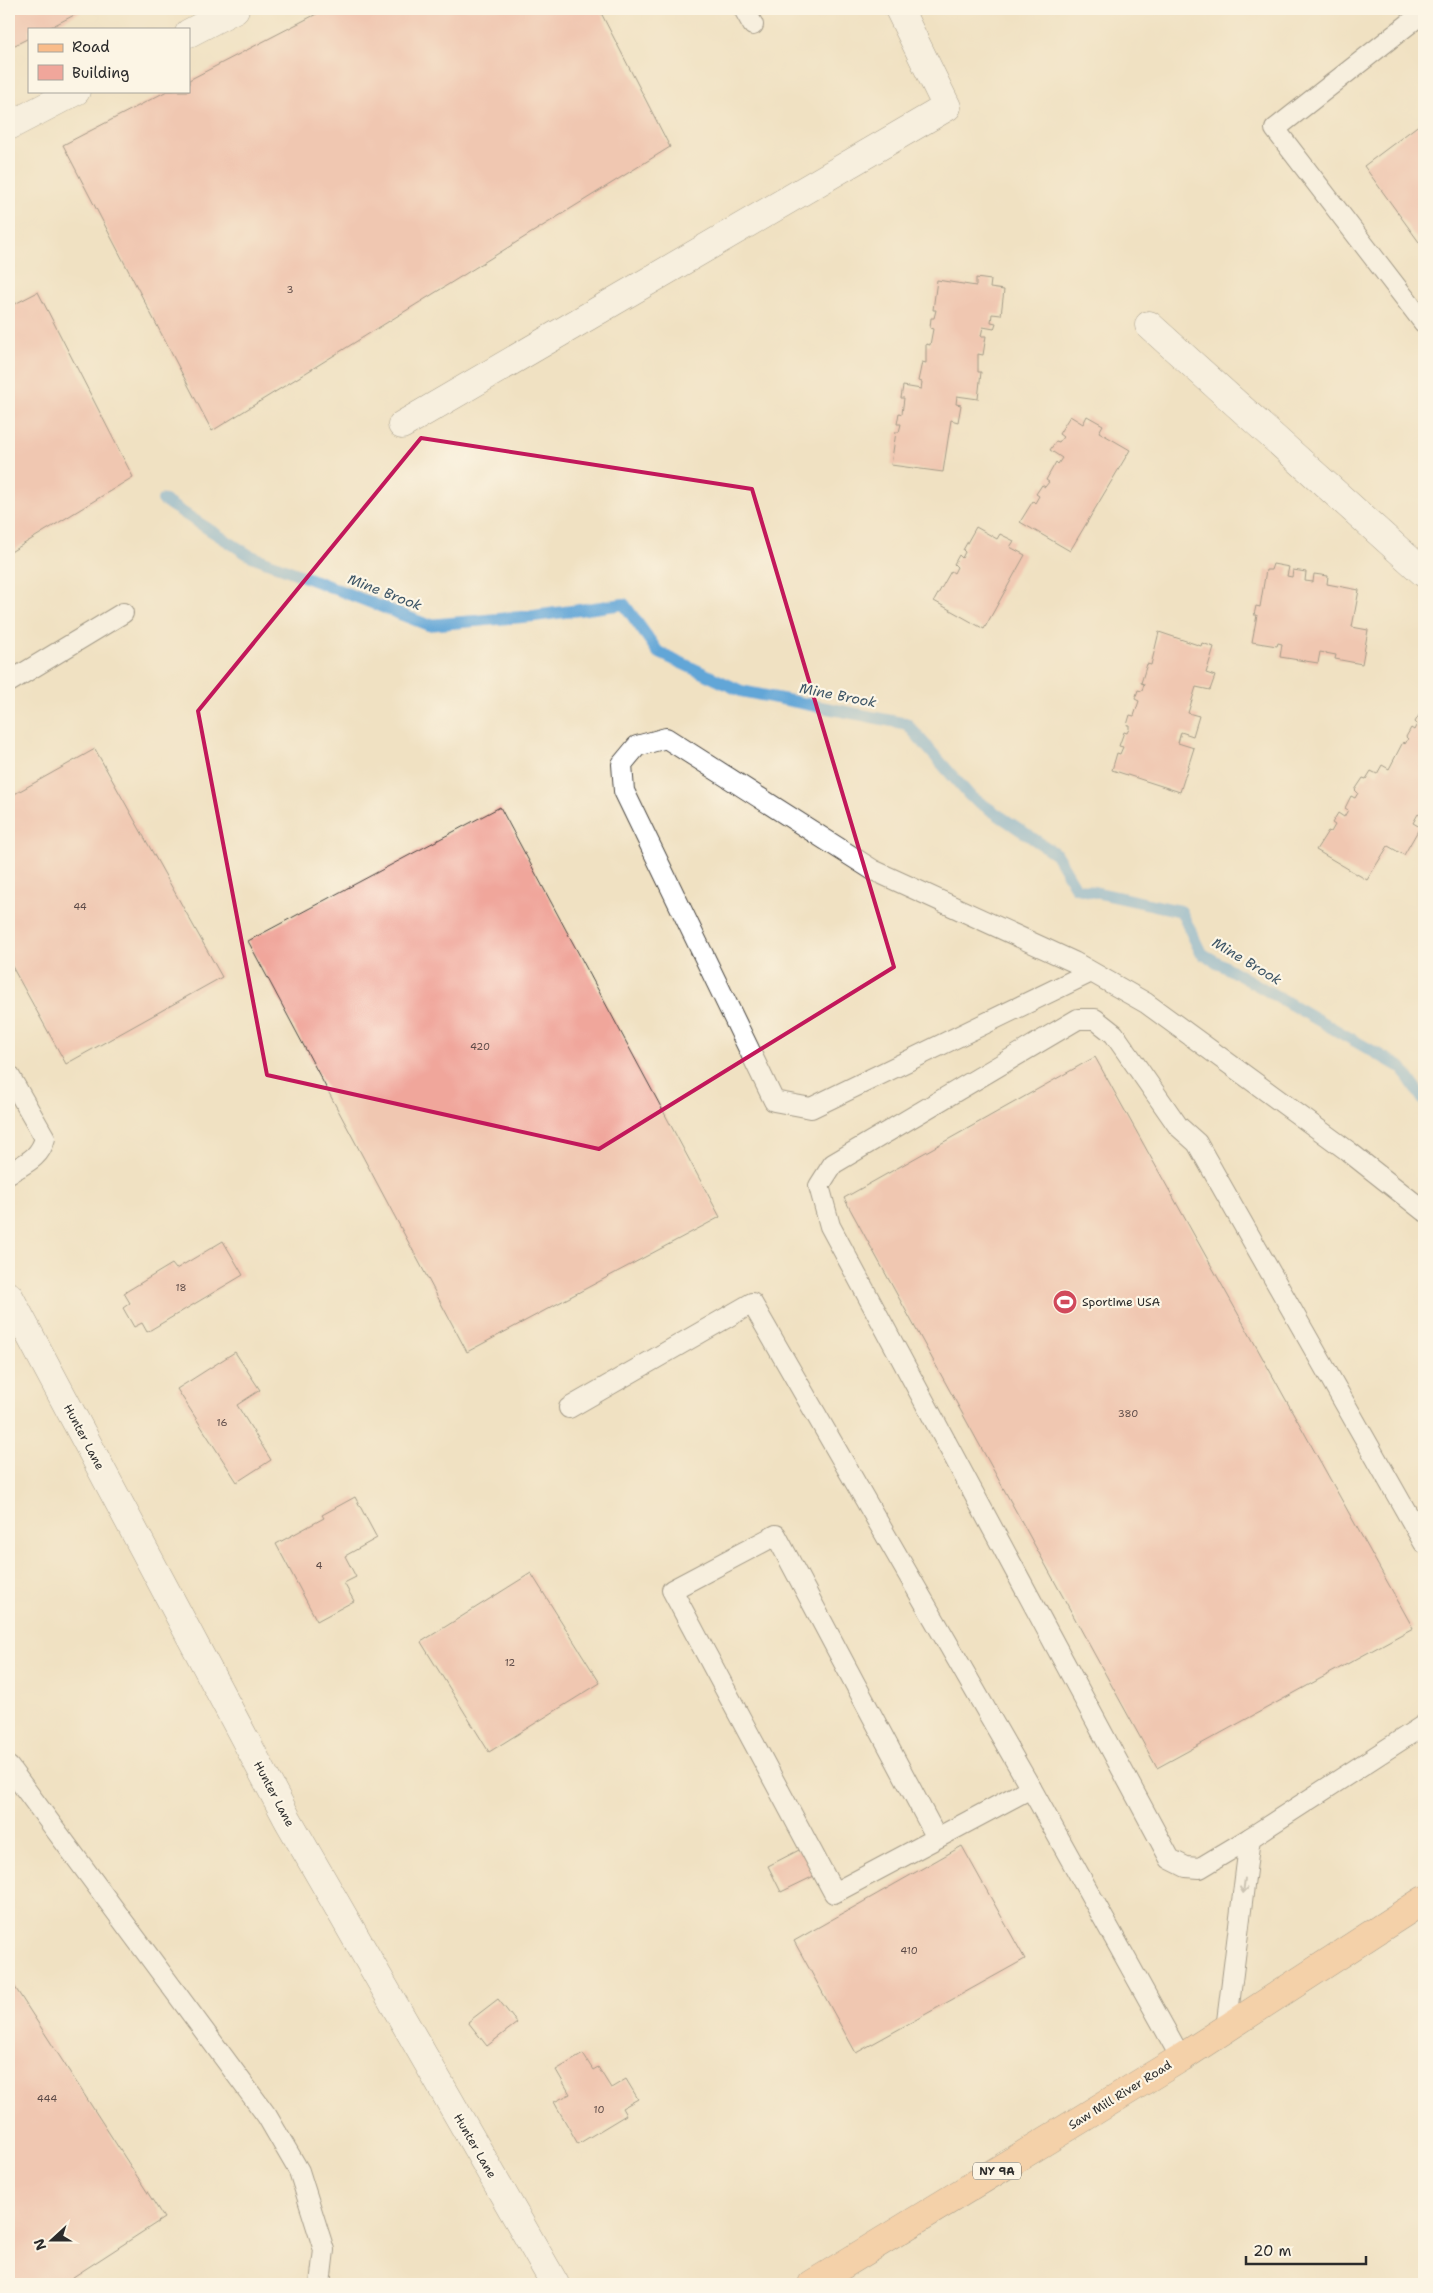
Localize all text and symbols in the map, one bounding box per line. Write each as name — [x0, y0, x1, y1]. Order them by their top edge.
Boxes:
legend — [28, 28, 190, 92]
text: Road — [72, 37, 110, 57]
text: Building — [72, 63, 129, 83]
house number: 3 — [287, 283, 294, 296]
water label: Mine Brook — [345, 570, 425, 614]
water label: Mine Brook — [798, 679, 878, 711]
house number: 44 — [73, 900, 87, 913]
water label: Mine Brook — [1209, 933, 1285, 989]
house number: 420 — [470, 1040, 490, 1053]
house number: 18 — [175, 1281, 187, 1294]
sports icon: Sportime USA — [1052, 1289, 1078, 1315]
place label: Sportime USA — [1082, 1294, 1161, 1310]
street label: Hunter Lane — [60, 1401, 108, 1473]
house number: 380 — [1118, 1407, 1138, 1420]
house number: 16 — [217, 1416, 227, 1429]
house number: 4 — [316, 1559, 323, 1572]
house number: 12 — [505, 1656, 515, 1669]
street label: Hunter Lane — [250, 1758, 298, 1830]
one-way arrow — [1239, 1878, 1249, 1894]
house number: 410 — [900, 1944, 918, 1957]
street label: Saw Mill River Road — [1065, 2057, 1175, 2133]
house number: 444 — [37, 2092, 57, 2105]
house number: 10 — [594, 2103, 604, 2116]
street label: Hunter Lane — [450, 2111, 500, 2181]
road number: NY 9A — [973, 2162, 1021, 2180]
north arrow — [28, 2216, 78, 2266]
scale bar — [1246, 2233, 1366, 2265]
text: N — [29, 2236, 50, 2253]
text: 20 m — [1253, 2241, 1292, 2261]

